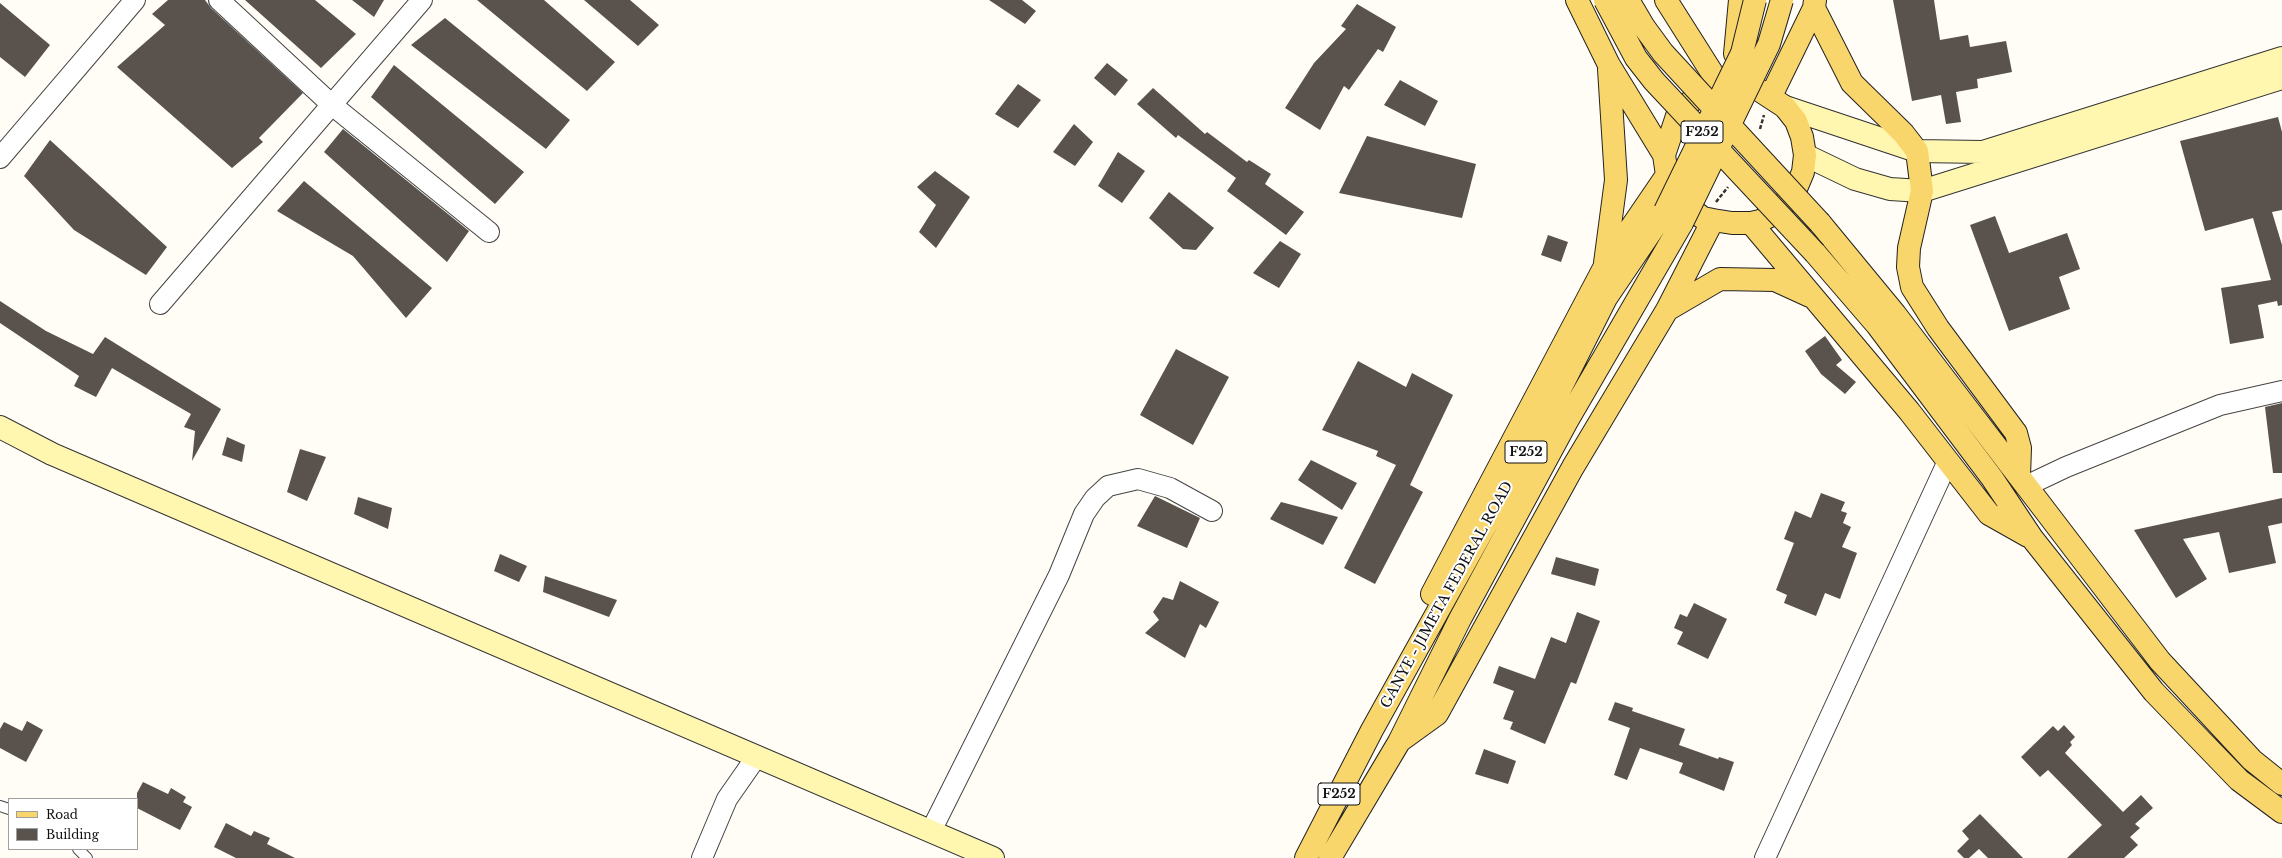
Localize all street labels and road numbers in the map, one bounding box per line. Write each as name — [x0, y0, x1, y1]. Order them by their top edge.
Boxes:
road number: F252 — [1681, 121, 1723, 143]
road number: F252 — [1505, 441, 1547, 463]
street label: GANYE - JIMETA FEDERAL ROAD — [1377, 479, 1517, 711]
road number: F252 — [1318, 783, 1360, 805]

